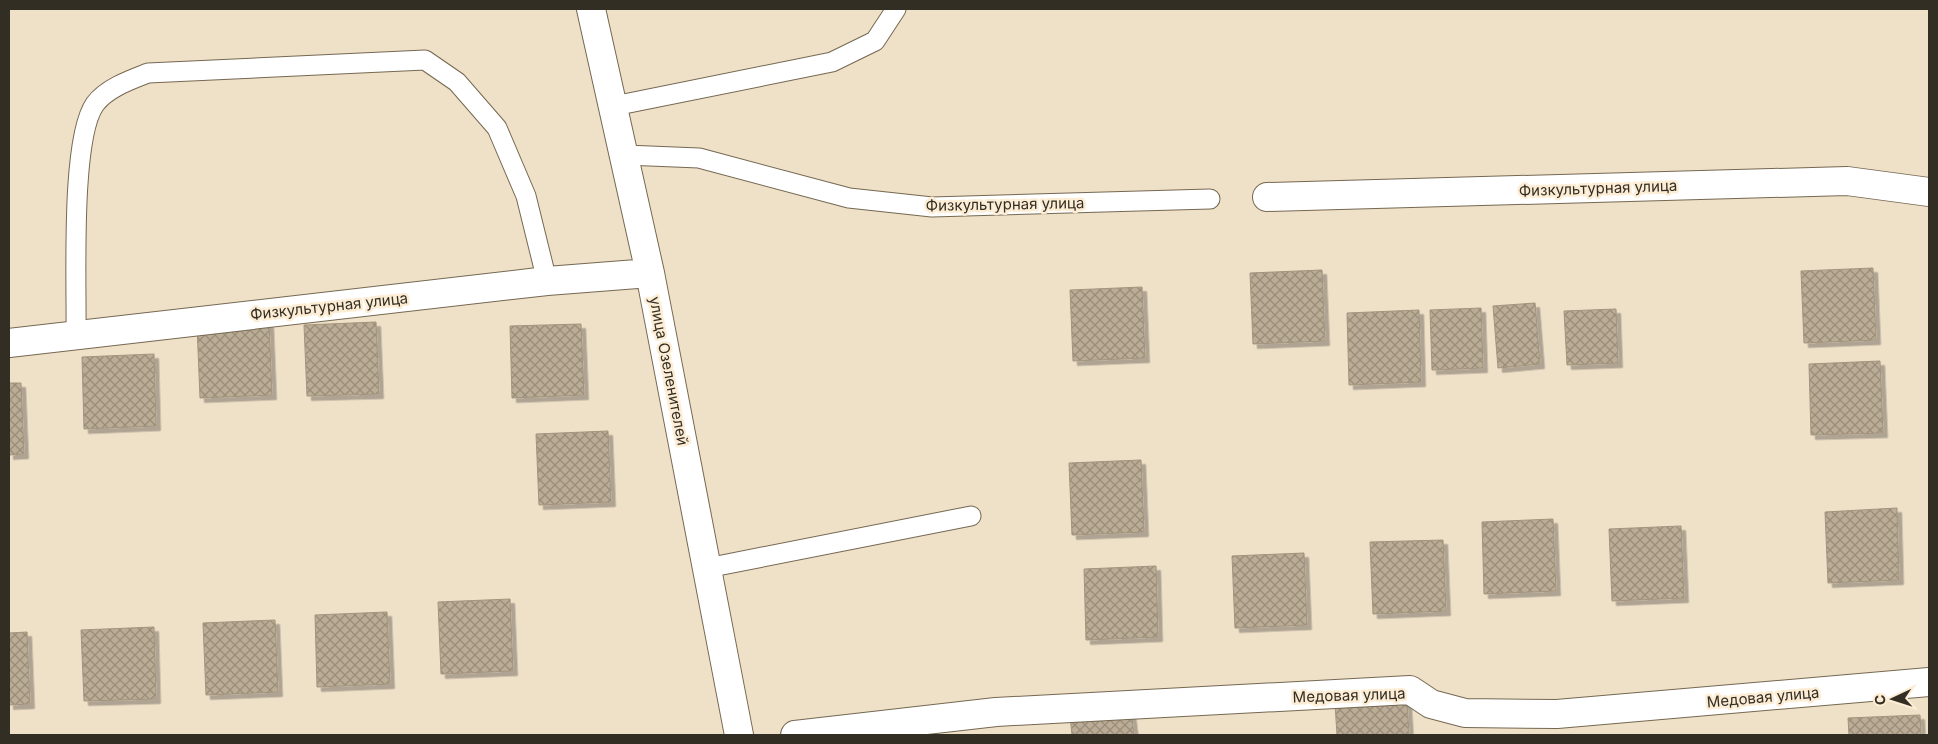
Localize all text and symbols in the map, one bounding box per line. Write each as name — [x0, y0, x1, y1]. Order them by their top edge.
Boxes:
street label: Физкультурная улица — [1518, 176, 1678, 200]
street label: Физкультурная улица — [926, 193, 1084, 215]
street label: Физкультурная улица — [249, 288, 409, 324]
street label: улица Озеленителей — [645, 295, 693, 447]
north arrow — [1868, 674, 1918, 724]
street label: Медовая улица — [1706, 683, 1820, 711]
street label: Медовая улица — [1292, 684, 1406, 706]
text: С — [1871, 694, 1888, 706]

